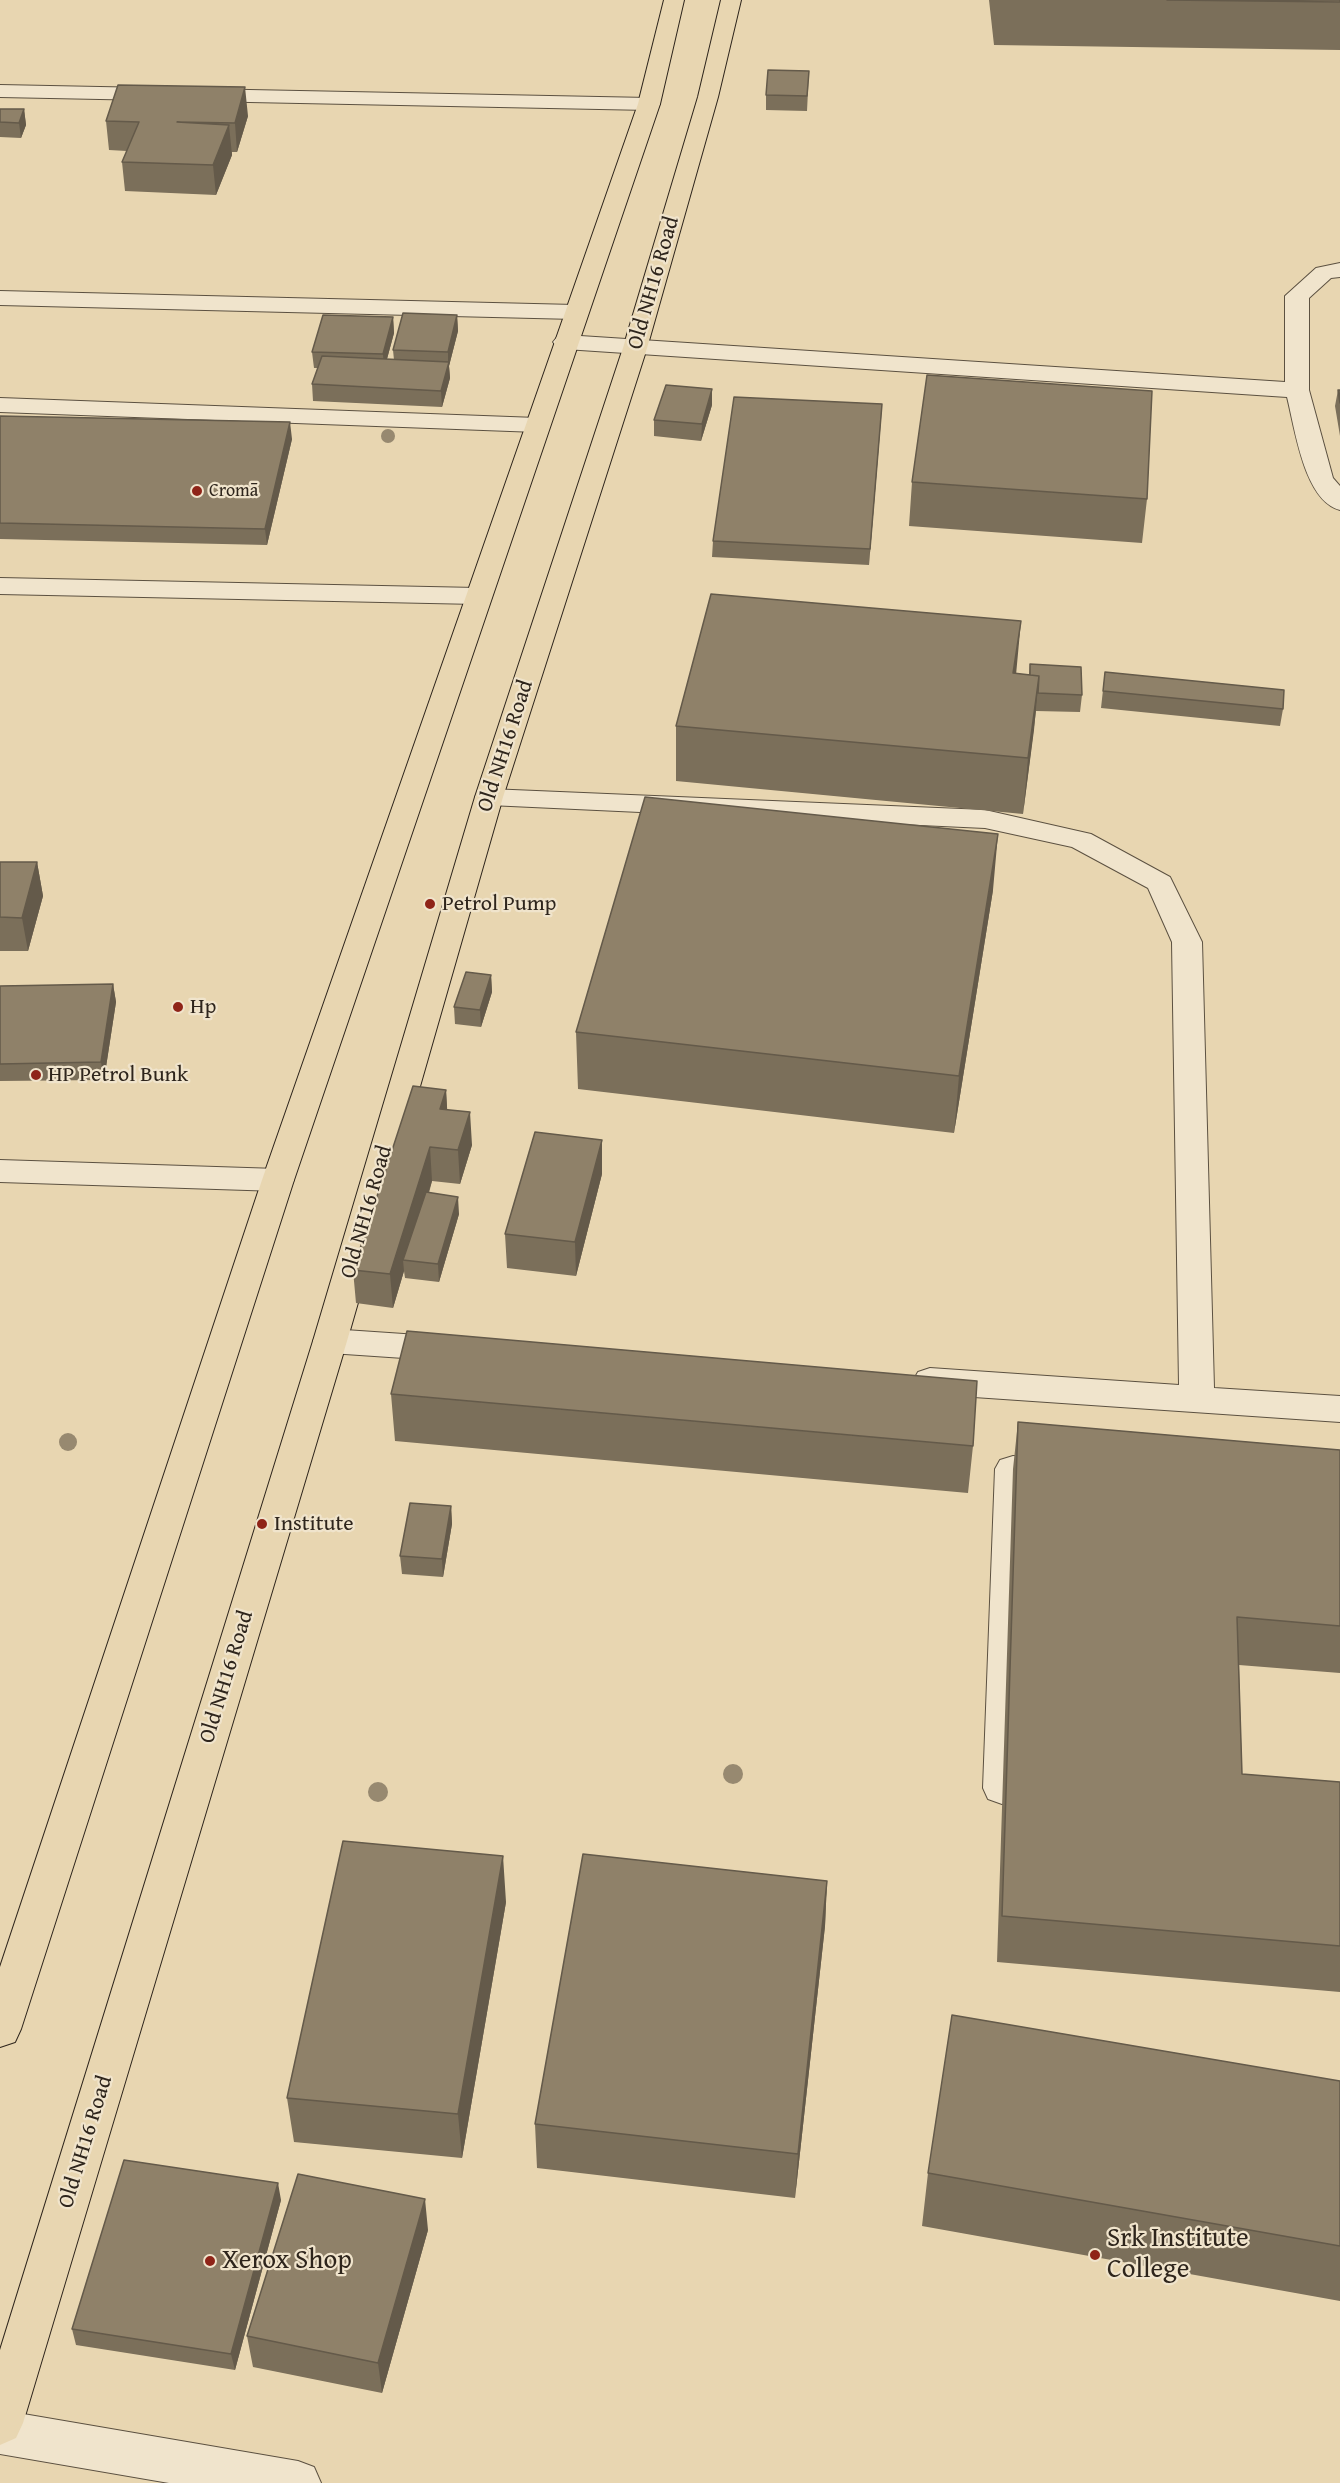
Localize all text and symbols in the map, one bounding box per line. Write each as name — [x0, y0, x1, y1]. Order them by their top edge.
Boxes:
street label: Old NH16 Road — [622, 213, 686, 353]
place label: Cromā — [209, 480, 258, 502]
marker: Cromā — [190, 484, 204, 498]
street label: Old NH16 Road — [472, 677, 540, 815]
place label: Petrol Pump — [442, 891, 556, 917]
marker: Petrol Pump — [423, 897, 437, 911]
place label: Hp — [190, 994, 216, 1020]
marker: Hp — [171, 1000, 185, 1014]
place label: HP Petrol Bunk — [48, 1062, 188, 1088]
marker: HP Petrol Bunk — [29, 1068, 43, 1082]
street label: Old NH16 Road — [335, 1142, 399, 1282]
place label: Institute — [274, 1511, 354, 1537]
marker: Institute — [255, 1517, 269, 1531]
street label: Old NH16 Road — [194, 1608, 260, 1746]
street label: Old NH16 Road — [53, 2073, 119, 2211]
place label: Srk Institute College — [1107, 2223, 1249, 2286]
place label: Xerox Shop — [222, 2245, 352, 2277]
marker: Srk Institute College — [1088, 2248, 1102, 2262]
marker: Xerox Shop — [203, 2254, 217, 2268]

